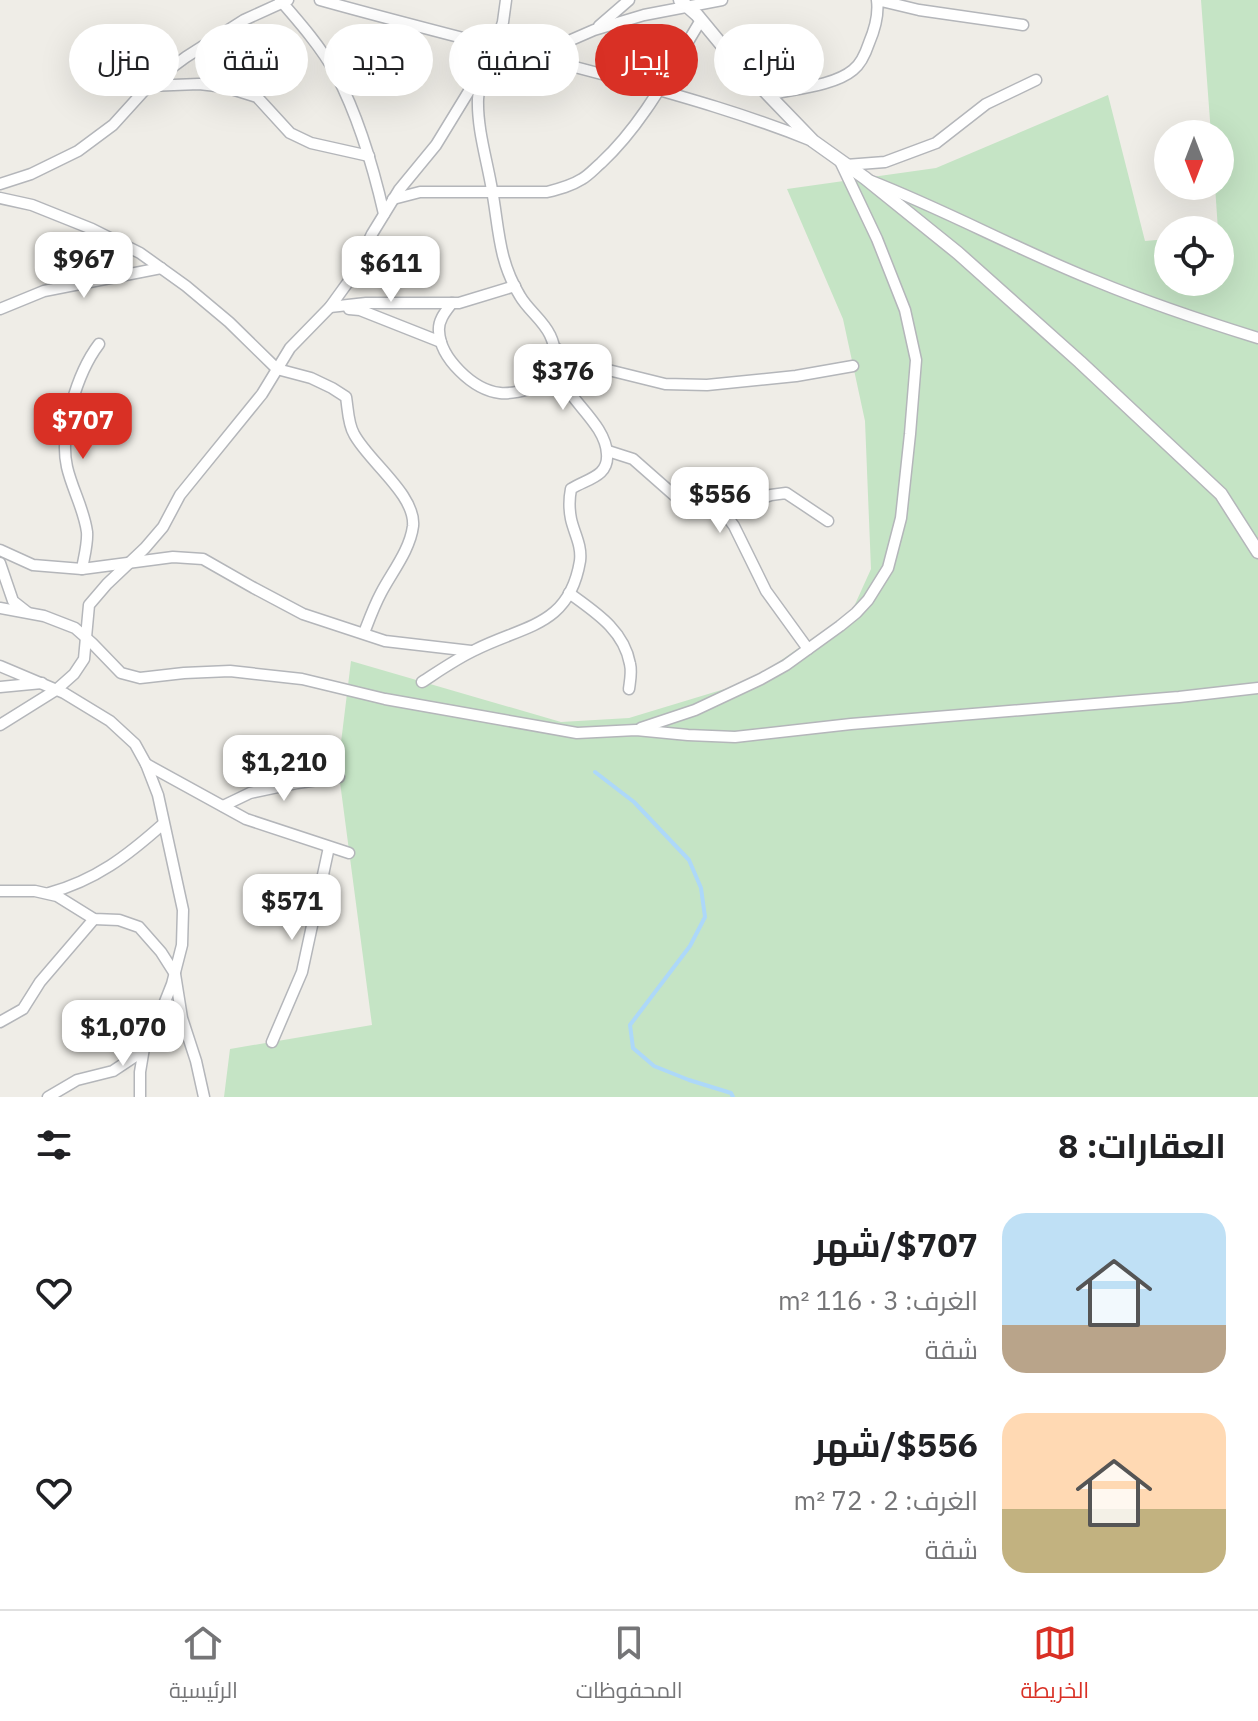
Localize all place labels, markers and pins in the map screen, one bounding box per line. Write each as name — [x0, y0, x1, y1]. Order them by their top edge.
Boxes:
pin: $967 — [37, 232, 131, 300]
pin: $611 — [344, 236, 438, 304]
pin: $376 — [516, 344, 610, 412]
pin: $707 — [36, 393, 130, 461]
pin: $556 — [673, 467, 767, 535]
pin: $1,210 — [219, 735, 349, 803]
pin: $571 — [245, 874, 339, 942]
pin: $1,070 — [58, 1000, 188, 1068]

